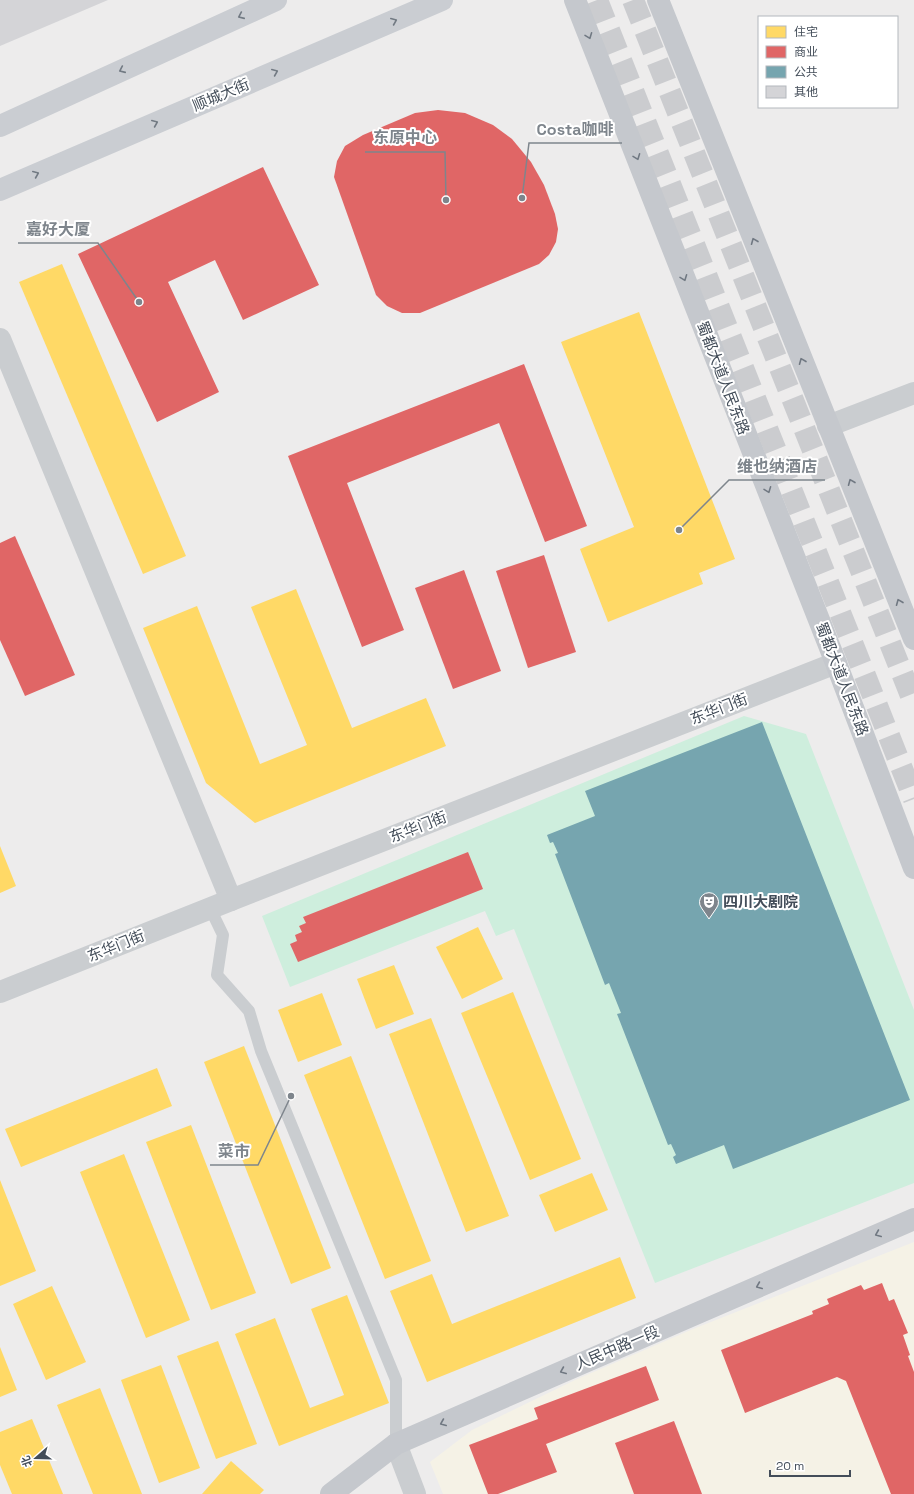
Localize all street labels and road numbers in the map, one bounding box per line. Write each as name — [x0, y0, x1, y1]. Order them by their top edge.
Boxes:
street label: 顺城大街 — [189, 74, 252, 115]
street label: 蜀都大道人民东路 — [693, 318, 754, 437]
street label: 蜀都大道人民东路 — [812, 619, 873, 738]
street label: 东华门街 — [687, 689, 750, 728]
street label: 东华门街 — [386, 807, 449, 846]
street label: 东华门街 — [84, 925, 147, 966]
street label: 人民中路一段 — [572, 1321, 662, 1374]

